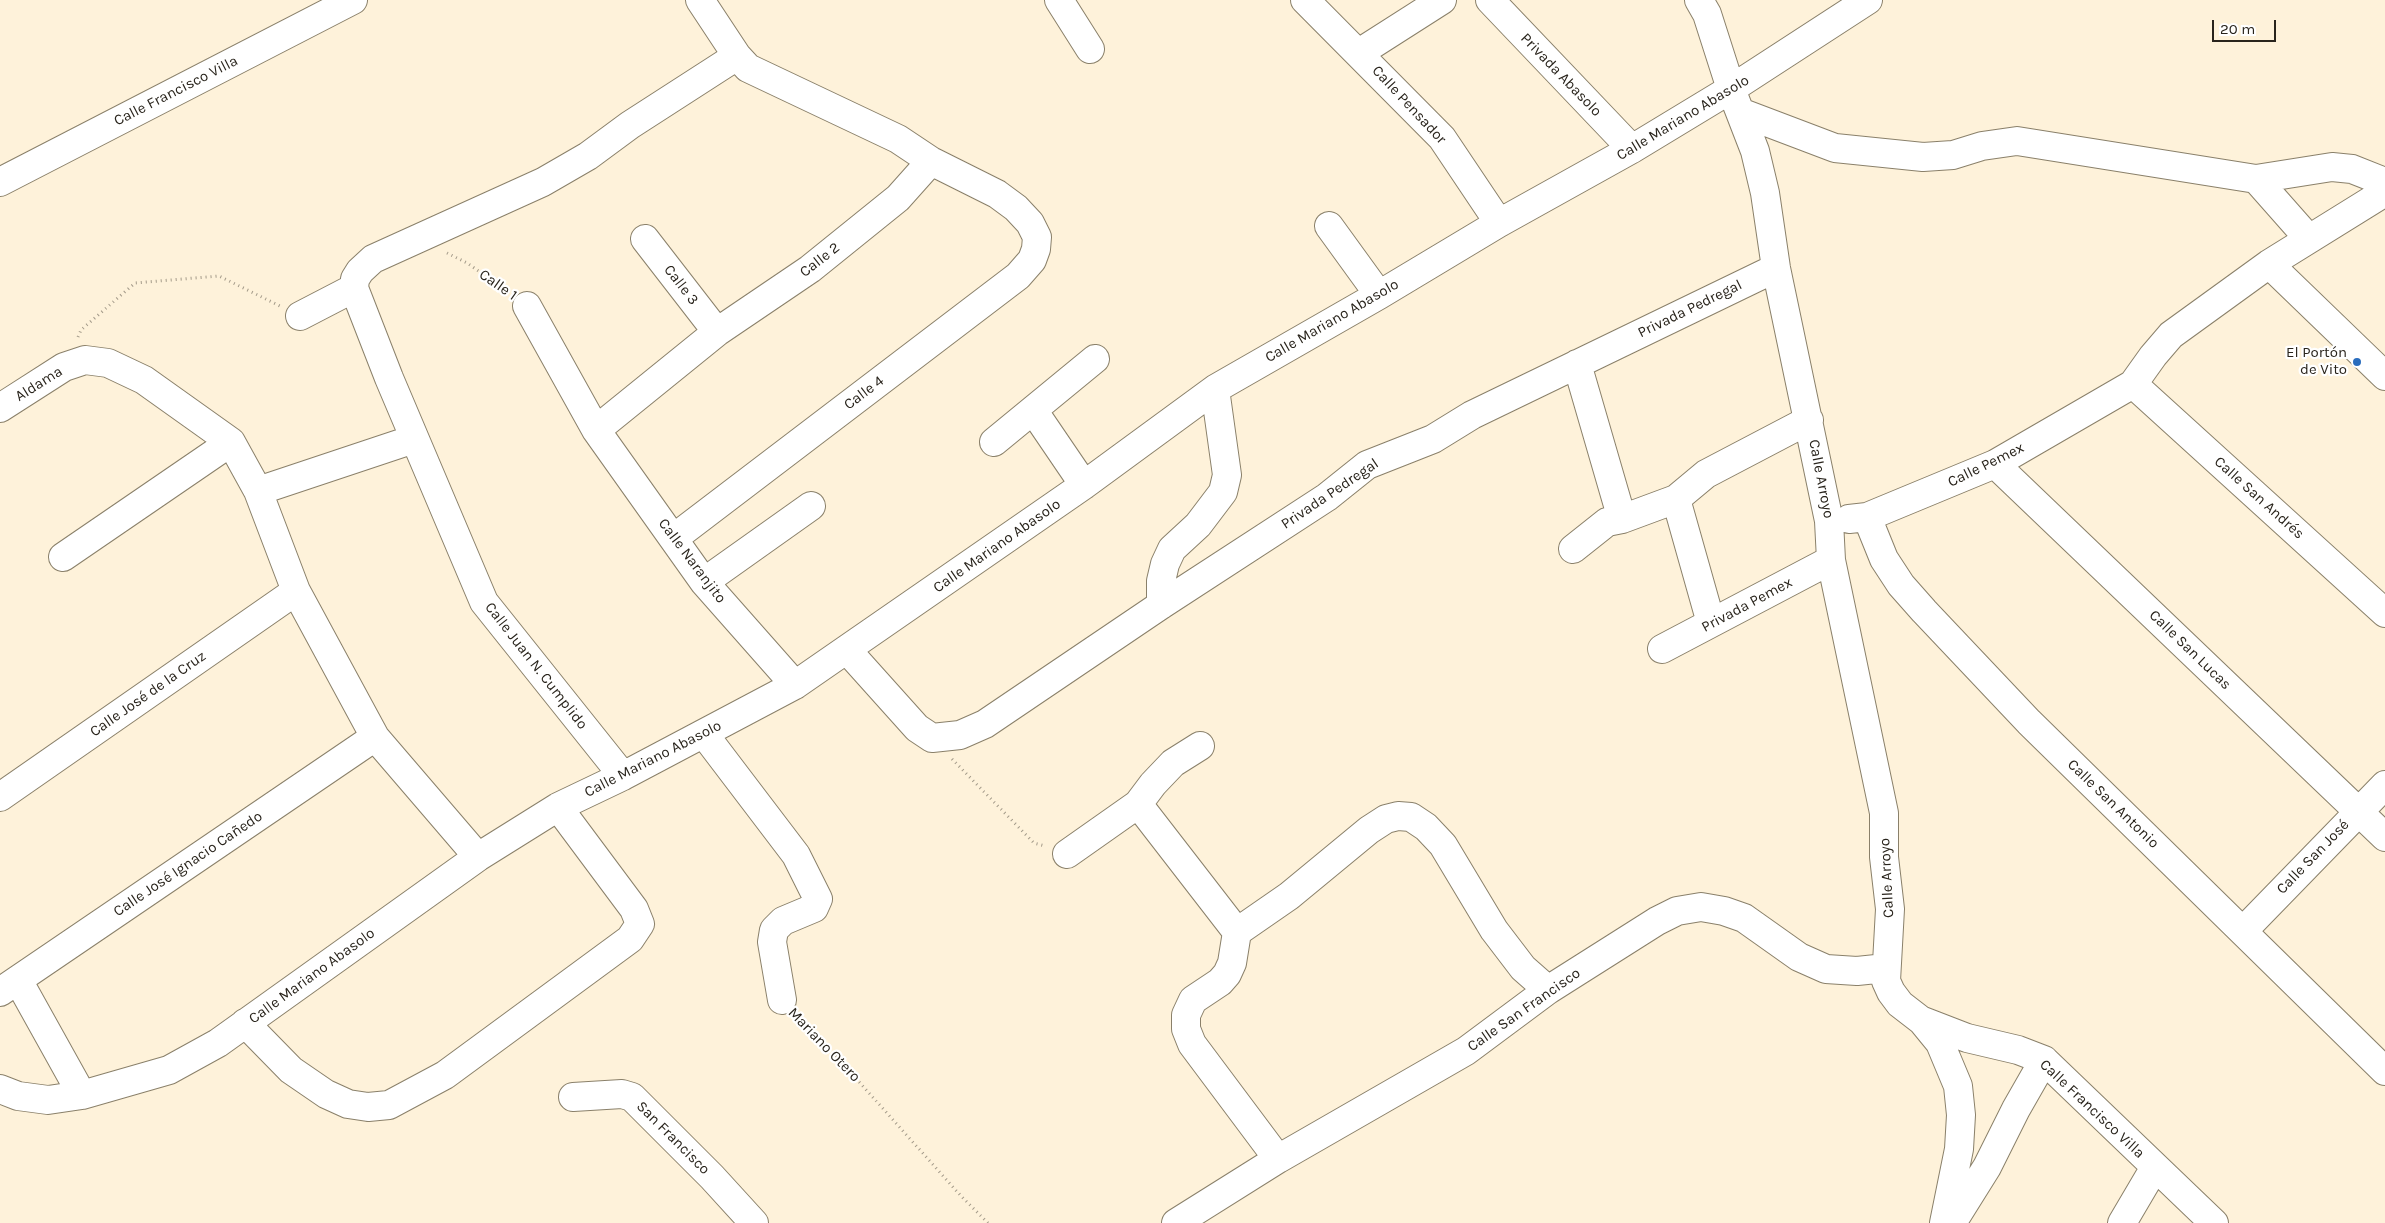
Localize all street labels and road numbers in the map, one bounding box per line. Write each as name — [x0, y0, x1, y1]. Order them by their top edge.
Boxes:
street label: Privada Abasolo — [1517, 30, 1605, 120]
street label: Calle Francisco Villa — [111, 52, 241, 130]
street label: Calle Pensador — [1368, 62, 1450, 148]
street label: Calle Mariano Abasolo — [1614, 71, 1752, 165]
street label: Calle 2 — [796, 239, 844, 281]
street label: Calle 3 — [660, 261, 702, 309]
street label: Calle 1 — [476, 266, 520, 304]
street label: Calle Mariano Abasolo — [1262, 275, 1402, 367]
street label: Privada Pedregal — [1635, 276, 1745, 342]
street label: Aldama — [12, 363, 66, 405]
street label: Calle 4 — [840, 372, 888, 414]
street label: Calle Arroyo — [1805, 438, 1837, 520]
street label: Calle Pemex — [1945, 439, 2027, 491]
street label: Calle San Andrés — [2210, 453, 2308, 543]
street label: Privada Pedregal — [1278, 455, 1382, 533]
street label: Calle Mariano Abasolo — [930, 495, 1064, 597]
street label: Calle Naranjito — [654, 515, 730, 607]
street label: Privada Pemex — [1699, 574, 1795, 636]
street label: Calle Juan N. Cumplido — [481, 599, 591, 733]
street label: Calle San Lucas — [2145, 606, 2235, 694]
street label: Calle José de la Cruz — [87, 647, 209, 741]
street label: Calle Mariano Abasolo — [582, 717, 724, 801]
street label: Calle San Antonio — [2063, 756, 2163, 852]
street label: Calle José Ignacio Cañedo — [110, 807, 266, 921]
street label: Calle San José — [2273, 816, 2353, 898]
street label: Calle Arroyo — [1876, 838, 1898, 918]
street label: Calle Mariano Abasolo — [246, 924, 378, 1028]
street label: Calle San Francisco — [1464, 964, 1584, 1056]
street label: Mariano Otero — [784, 1004, 864, 1086]
street label: Calle Francisco Villa — [2036, 1056, 2148, 1162]
street label: San Francisco — [632, 1097, 714, 1179]

